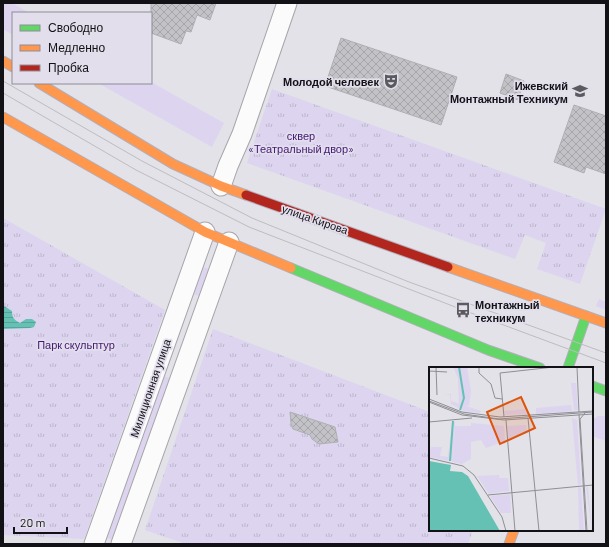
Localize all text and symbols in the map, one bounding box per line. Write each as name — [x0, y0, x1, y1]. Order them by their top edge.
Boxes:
legend — [12, 12, 152, 84]
text: Свободно — [48, 20, 103, 35]
text: Медленно — [48, 40, 105, 55]
text: Пробка — [48, 60, 89, 75]
theatre icon: Молодой человек — [382, 72, 400, 90]
place label: Молодой человек — [283, 75, 379, 88]
place label: Ижевский Монтажный Техникум — [450, 79, 568, 105]
school or university icon: Ижевский Монтажный Техникум — [571, 82, 589, 100]
park label: сквер «Театральный двор» — [248, 129, 354, 155]
street label: улица Кирова — [280, 202, 351, 237]
place label: Монтажный техникум — [475, 298, 540, 324]
bus stop icon: Монтажный техникум — [454, 301, 472, 319]
street label: Милиционная улица — [127, 336, 173, 439]
park label: Парк скульптур — [37, 338, 115, 351]
inset map — [429, 367, 593, 531]
scale bar — [14, 509, 67, 535]
text: 20 m — [20, 515, 46, 529]

